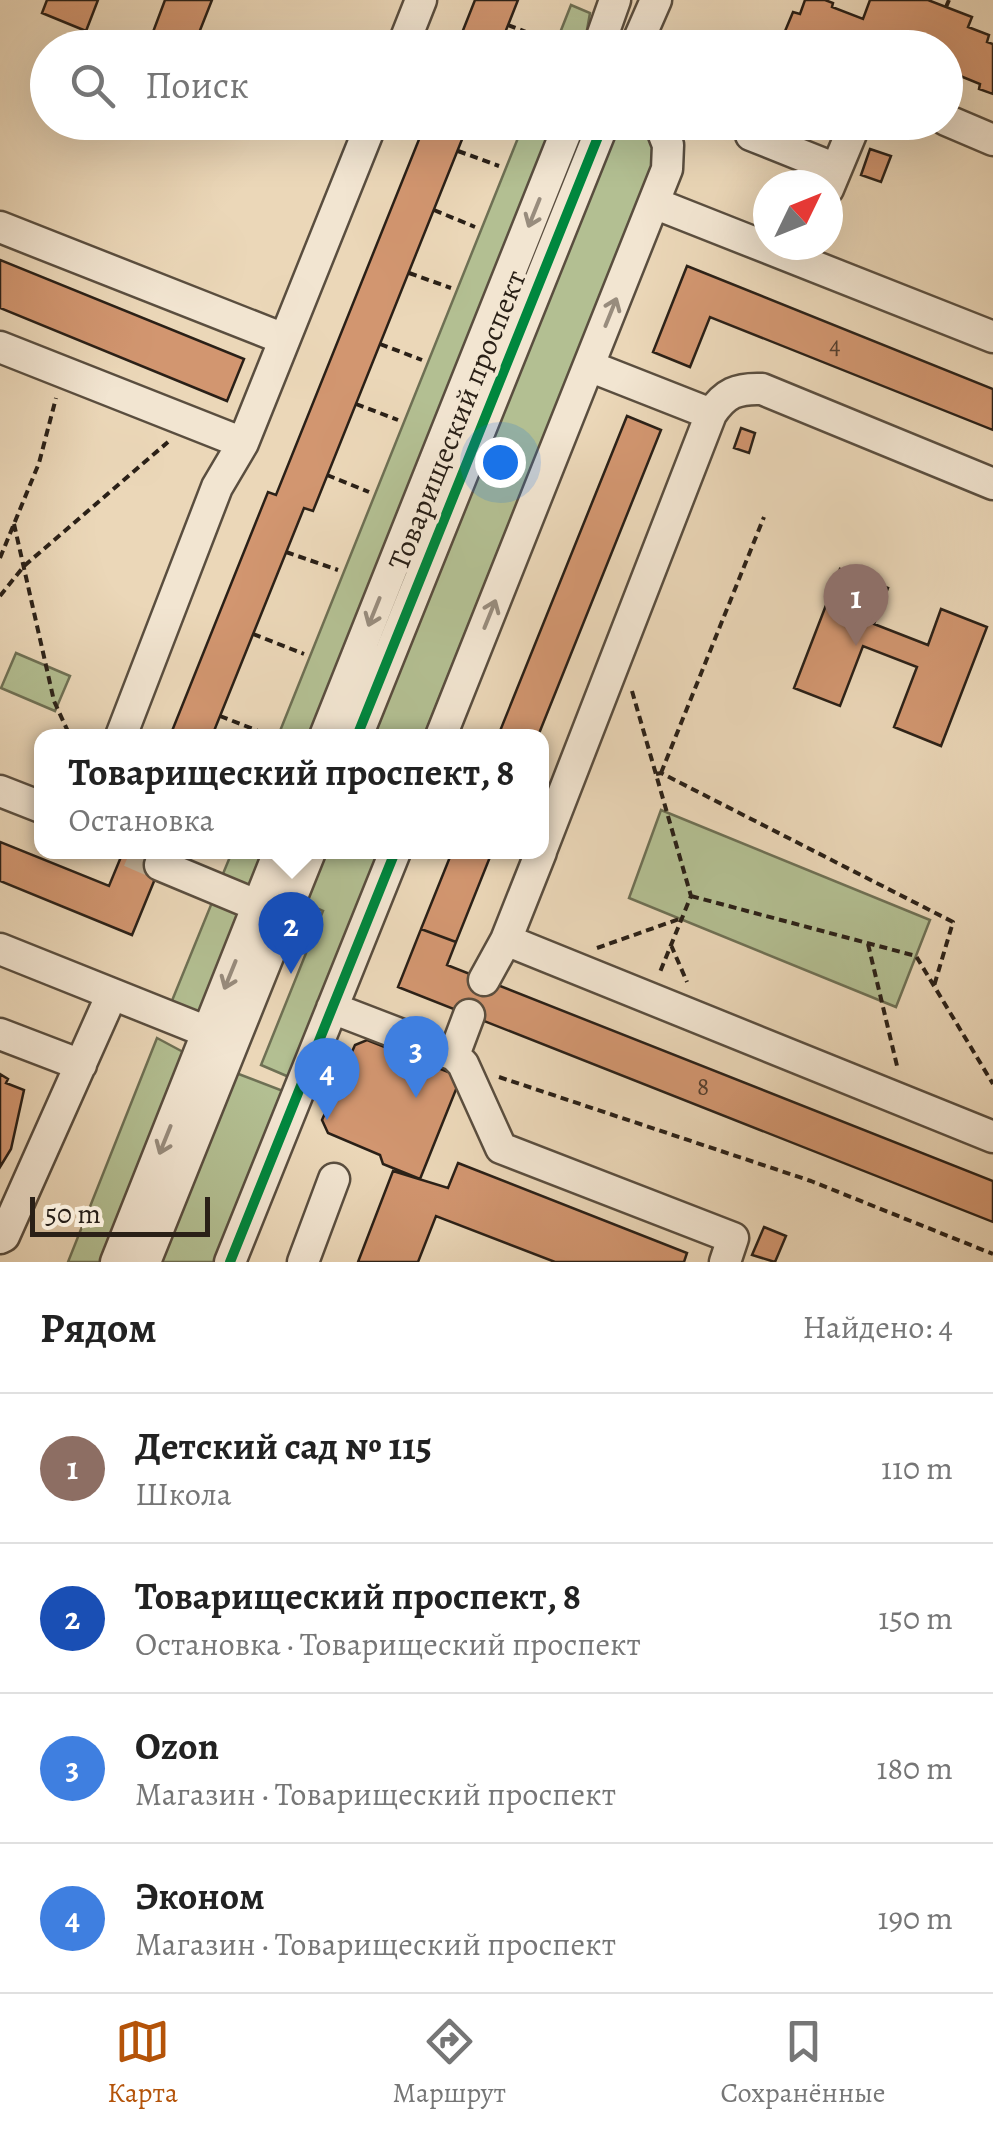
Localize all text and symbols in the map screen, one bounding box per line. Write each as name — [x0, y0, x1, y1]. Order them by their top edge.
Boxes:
search box — [30, 30, 963, 140]
icon: search — [65, 58, 120, 113]
text: Поиск — [145, 59, 249, 111]
north arrow — [753, 170, 843, 260]
one-way arrow — [523, 197, 541, 228]
street label: Товарищеский проспект — [379, 264, 535, 576]
one-way arrow — [603, 297, 621, 328]
house number: 4 — [829, 329, 841, 363]
your location — [475, 437, 526, 488]
pin: 1 — [824, 564, 888, 646]
one-way arrow — [364, 597, 382, 627]
one-way arrow — [482, 599, 500, 629]
popup — [34, 729, 549, 859]
text: Товарищеский проспект, 8 — [68, 746, 515, 798]
text: Остановка — [68, 798, 214, 842]
pin: 2 — [258, 892, 324, 974]
one-way arrow — [219, 959, 237, 989]
pin: 3 — [384, 1016, 448, 1098]
pin: 4 — [294, 1038, 360, 1120]
house number: 8 — [697, 1070, 709, 1104]
one-way arrow — [154, 1124, 172, 1155]
scale bar — [30, 1192, 210, 1236]
text: 50 m — [45, 1195, 101, 1233]
text: Рядом — [40, 1299, 157, 1356]
text: Найдено: 4 — [802, 1305, 953, 1349]
text: Детский сад № 115 — [135, 1420, 432, 1472]
text: 1 — [67, 1446, 78, 1490]
text: 110 m — [881, 1446, 953, 1490]
text: Школа — [135, 1472, 232, 1516]
text: Товарищеский проспект, 8 — [135, 1570, 581, 1622]
text: 2 — [65, 1596, 80, 1640]
text: 150 m — [878, 1596, 953, 1640]
text: Остановка · Товарищеский проспект — [135, 1622, 641, 1666]
text: Ozon — [135, 1720, 219, 1772]
text: 3 — [66, 1746, 79, 1790]
text: 180 m — [877, 1746, 953, 1790]
text: Магазин · Товарищеский проспект — [135, 1772, 616, 1816]
text: Эконом — [135, 1870, 265, 1922]
text: 4 — [65, 1896, 80, 1940]
text: 190 m — [877, 1896, 953, 1940]
text: Магазин · Товарищеский проспект — [135, 1922, 616, 1966]
tab: Карта — [107, 2014, 178, 2112]
tab: Маршрут — [393, 2014, 506, 2112]
tab: Сохранённые — [721, 2014, 886, 2112]

